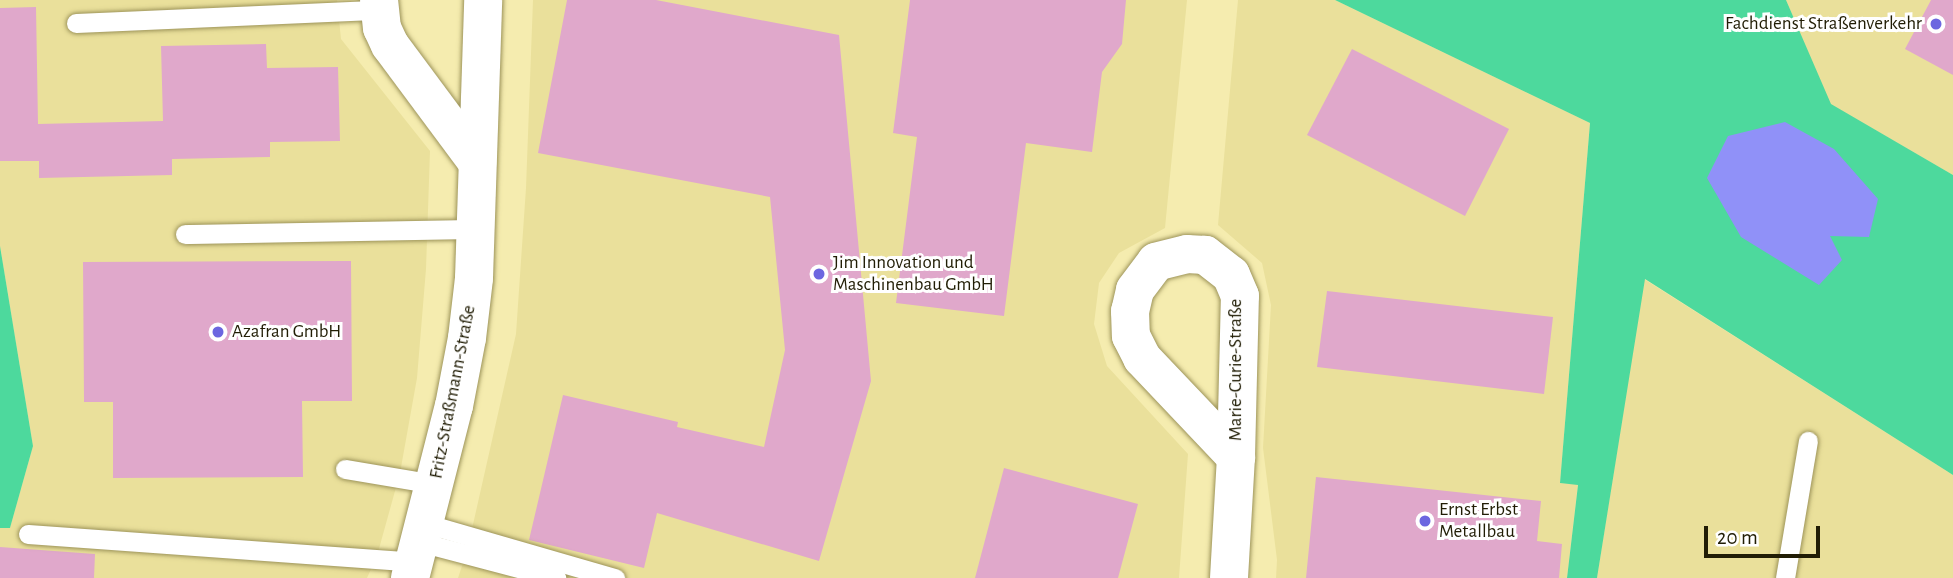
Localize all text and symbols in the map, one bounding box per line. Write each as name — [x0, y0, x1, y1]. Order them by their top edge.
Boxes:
place label: Fachdienst Straßenverkehr — [1725, 13, 1922, 35]
marker: Fachdienst Straßenverkehr — [1928, 16, 1944, 32]
place label: Jim Innovation und Maschinenbau GmbH — [833, 252, 994, 296]
marker: Jim Innovation und Maschinenbau GmbH — [811, 266, 827, 282]
street label: Marie-Curie-Straße — [1225, 299, 1247, 441]
street label: Fritz-Straßmann-Straße — [425, 303, 481, 481]
place label: Azafran GmbH — [232, 321, 341, 343]
marker: Azafran GmbH — [210, 324, 226, 340]
place label: Ernst Erbst Metallbau — [1439, 499, 1518, 543]
scale bar — [1708, 512, 1824, 556]
marker: Ernst Erbst Metallbau — [1417, 513, 1433, 529]
text: 20 m — [1717, 527, 1758, 548]

